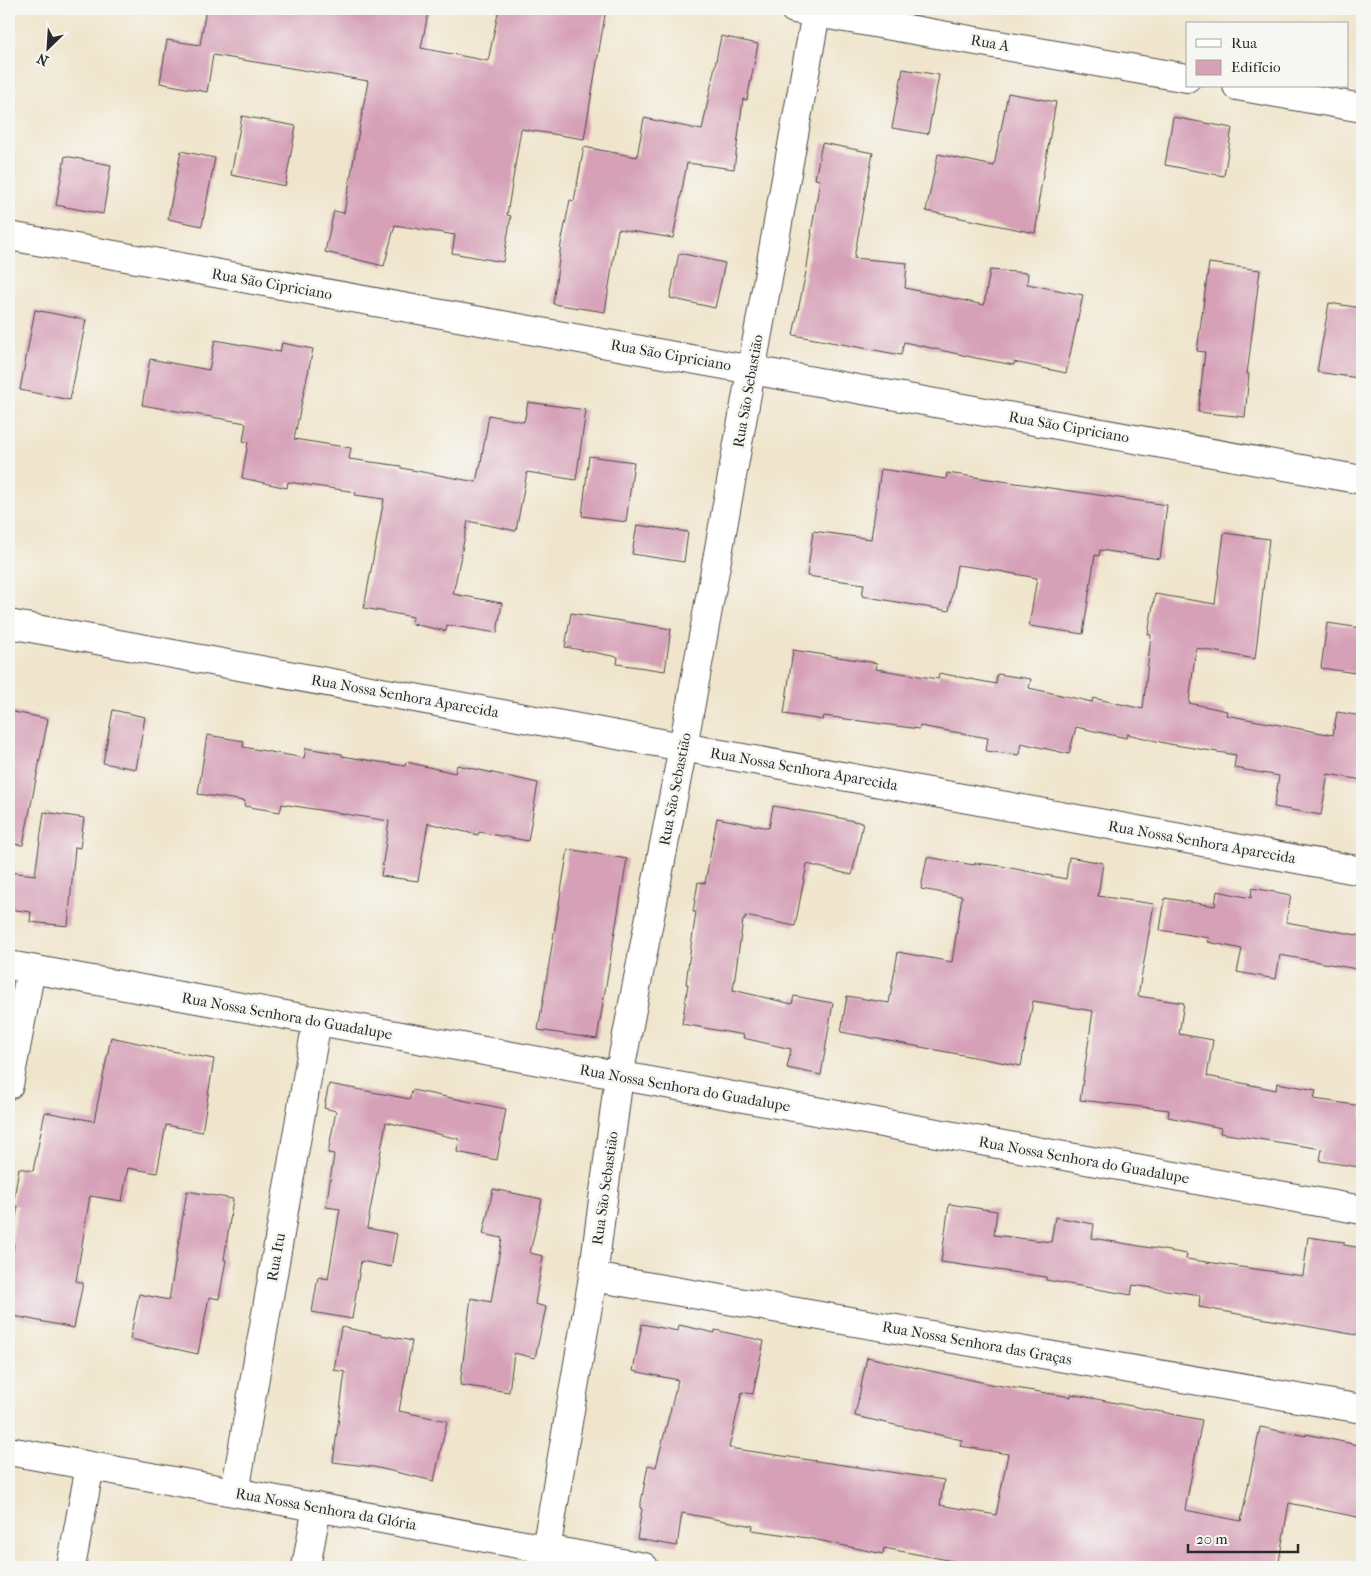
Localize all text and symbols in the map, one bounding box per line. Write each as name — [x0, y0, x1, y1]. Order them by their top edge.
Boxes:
north arrow — [22, 22, 72, 72]
legend — [1186, 22, 1348, 88]
street label: Rua A — [969, 31, 1011, 55]
text: Rua — [1231, 34, 1258, 52]
text: N — [34, 49, 51, 69]
text: Edifício — [1231, 58, 1281, 76]
street label: Rua São Cipriciano — [210, 265, 334, 304]
street label: Rua São Sebastião — [729, 333, 767, 449]
street label: Rua São Cipriciano — [609, 336, 733, 375]
street label: Rua São Cipriciano — [1007, 408, 1131, 447]
street label: Rua Nossa Senhora Aparecida — [310, 671, 501, 722]
street label: Rua São Sebastião — [655, 731, 695, 847]
street label: Rua Nossa Senhora Aparecida — [709, 744, 900, 795]
street label: Rua Nossa Senhora Aparecida — [1107, 817, 1298, 868]
street label: Rua Nossa Senhora do Guadalupe — [180, 989, 394, 1044]
street label: Rua Nossa Senhora do Guadalupe — [578, 1061, 792, 1116]
street label: Rua São Sebastião — [588, 1130, 622, 1246]
street label: Rua Nossa Senhora do Guadalupe — [977, 1133, 1191, 1188]
street label: Rua Itu — [263, 1231, 289, 1283]
street label: Rua Nossa Senhora das Graças — [881, 1317, 1074, 1369]
street label: Rua Nossa Senhora da Glória — [234, 1484, 419, 1534]
scale bar — [1188, 1521, 1298, 1553]
text: 20 m — [1196, 1530, 1228, 1548]

